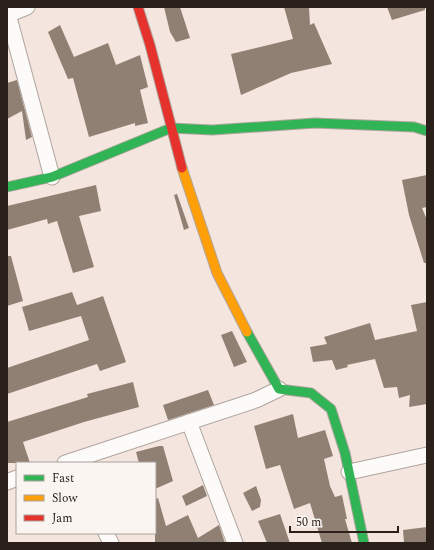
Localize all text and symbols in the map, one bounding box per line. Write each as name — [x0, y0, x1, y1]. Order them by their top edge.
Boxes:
legend — [16, 462, 156, 534]
text: Fast — [52, 469, 74, 488]
text: Slow — [52, 489, 78, 508]
scale bar — [290, 508, 398, 534]
text: Jam — [52, 509, 73, 528]
text: 50 m — [296, 513, 321, 532]

